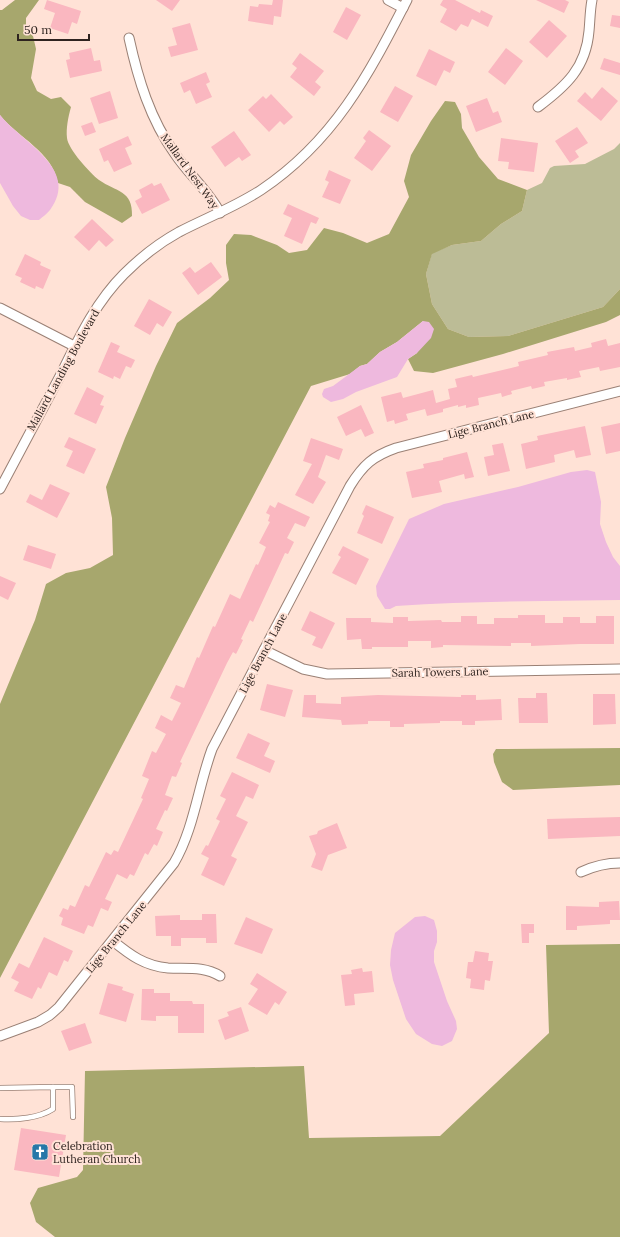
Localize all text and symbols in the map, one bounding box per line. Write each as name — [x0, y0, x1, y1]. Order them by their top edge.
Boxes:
scale bar — [18, 16, 89, 42]
text: 50 m — [24, 22, 52, 37]
street label: Mallard Nest Way — [158, 130, 222, 212]
street label: Mallard Landing Boulevard — [24, 306, 103, 433]
street label: Lige Branch Lane — [446, 407, 536, 441]
street label: Lige Branch Lane — [236, 611, 290, 695]
street label: Sarah Towers Lane — [391, 664, 489, 680]
street label: Lige Branch Lane — [83, 898, 149, 976]
place label: Celebration Lutheran Church — [53, 1139, 141, 1166]
church icon: Celebration Lutheran Church — [30, 1142, 50, 1162]

